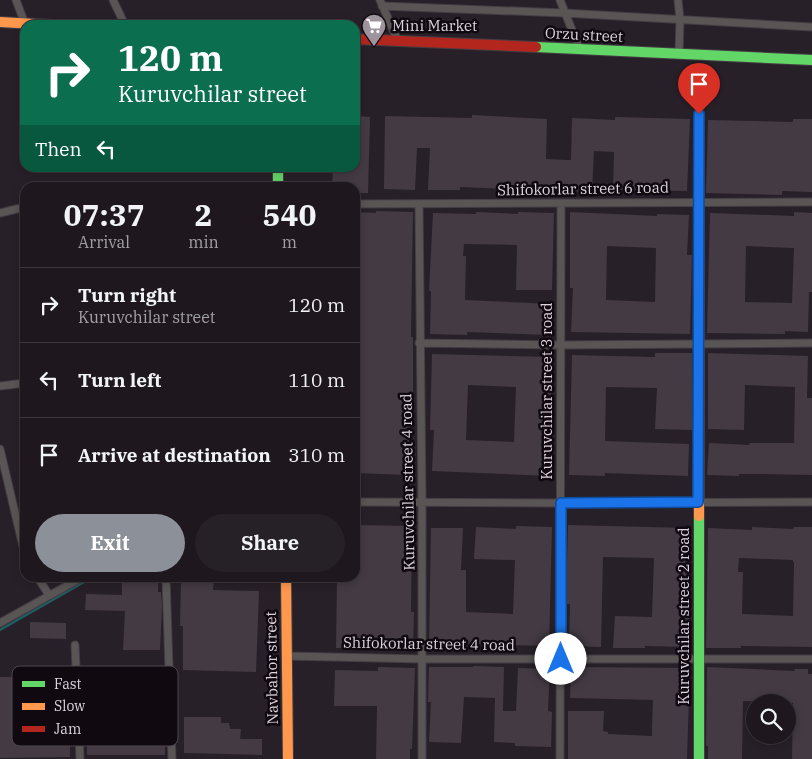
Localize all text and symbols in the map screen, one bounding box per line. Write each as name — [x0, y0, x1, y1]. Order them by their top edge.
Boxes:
supermarket icon: Mini Market — [361, 13, 387, 47]
place label: Mini Market — [392, 16, 477, 35]
street label: Orzu street — [544, 23, 624, 46]
text: 120 m — [118, 35, 223, 81]
icon: right — [35, 40, 100, 105]
pin — [678, 63, 720, 114]
icon: arrive — [685, 70, 713, 98]
text: Kuruvchilar street — [118, 79, 307, 108]
icon: left — [92, 135, 120, 163]
text: Then — [35, 137, 82, 161]
street label: Shifokorlar street 6 road — [497, 178, 669, 199]
text: 07:37 — [64, 195, 145, 234]
text: 2 — [195, 195, 213, 234]
text: 540 — [262, 195, 316, 234]
text: Arrival — [78, 232, 130, 252]
text: min — [188, 232, 219, 252]
text: m — [282, 232, 297, 252]
text: Turn right — [78, 283, 176, 307]
icon: right — [35, 291, 63, 319]
text: 120 m — [288, 293, 345, 317]
street label: Kuruvchilar street 3 road — [537, 302, 556, 480]
text: Kuruvchilar street — [78, 307, 215, 327]
icon: left — [35, 366, 63, 394]
text: Turn left — [78, 368, 161, 392]
text: 110 m — [288, 368, 345, 392]
street label: Kuruvchilar street 4 road — [396, 393, 419, 571]
icon: arrive — [35, 441, 63, 469]
text: Arrive at destination — [78, 443, 271, 467]
text: 310 m — [288, 443, 345, 467]
button: Exit — [35, 514, 185, 572]
button: Share — [195, 514, 345, 572]
street label: Kuruvchilar street 2 road — [674, 527, 693, 705]
street label: Navbahor street — [261, 611, 282, 725]
position arrow — [534, 632, 586, 684]
street label: Shifokorlar street 4 road — [343, 633, 515, 654]
legend — [12, 666, 178, 746]
text: Fast — [54, 675, 82, 693]
map controls — [746, 694, 796, 744]
button: search — [746, 694, 796, 744]
text: Slow — [54, 697, 85, 715]
text: Jam — [54, 720, 81, 738]

